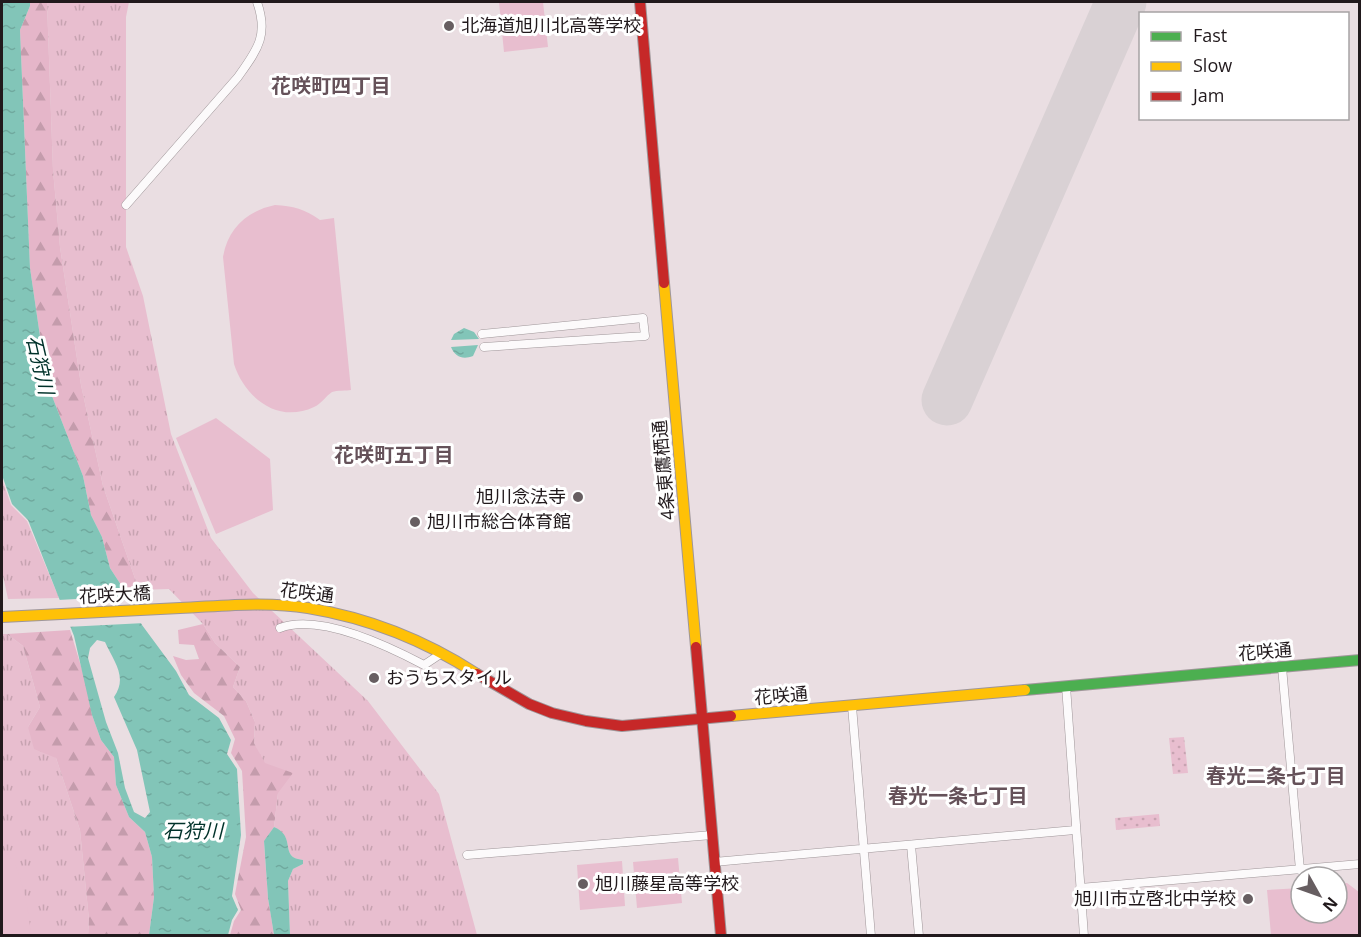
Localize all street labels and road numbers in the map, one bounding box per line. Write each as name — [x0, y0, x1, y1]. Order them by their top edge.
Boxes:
street label: 4条東鷹栖通 — [647, 419, 679, 521]
street label: 花咲通 — [279, 577, 335, 607]
street label: 花咲大橋 — [78, 580, 152, 608]
street label: 花咲通 — [1237, 637, 1293, 665]
street label: 花咲通 — [753, 681, 809, 709]

